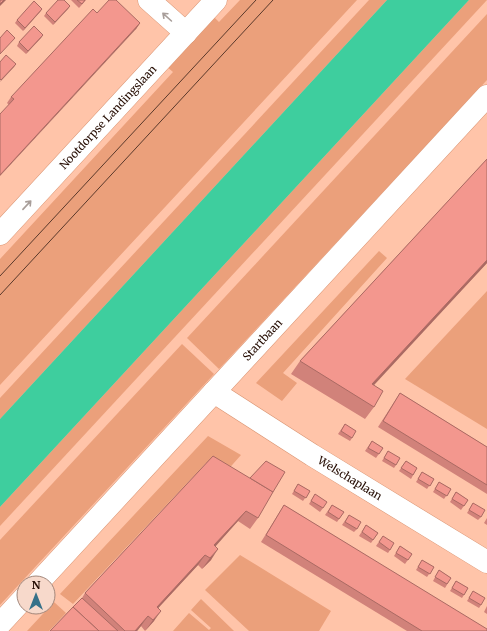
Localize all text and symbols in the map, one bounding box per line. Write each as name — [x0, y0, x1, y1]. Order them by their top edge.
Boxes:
one-way arrow — [162, 12, 172, 21]
street label: Nootdorpse Landingslaan — [56, 62, 160, 172]
one-way arrow — [22, 200, 31, 210]
street label: Startbaan — [240, 315, 286, 363]
street label: Welschaplaan — [314, 453, 385, 504]
north arrow — [16, 575, 56, 615]
text: N — [32, 578, 41, 592]

